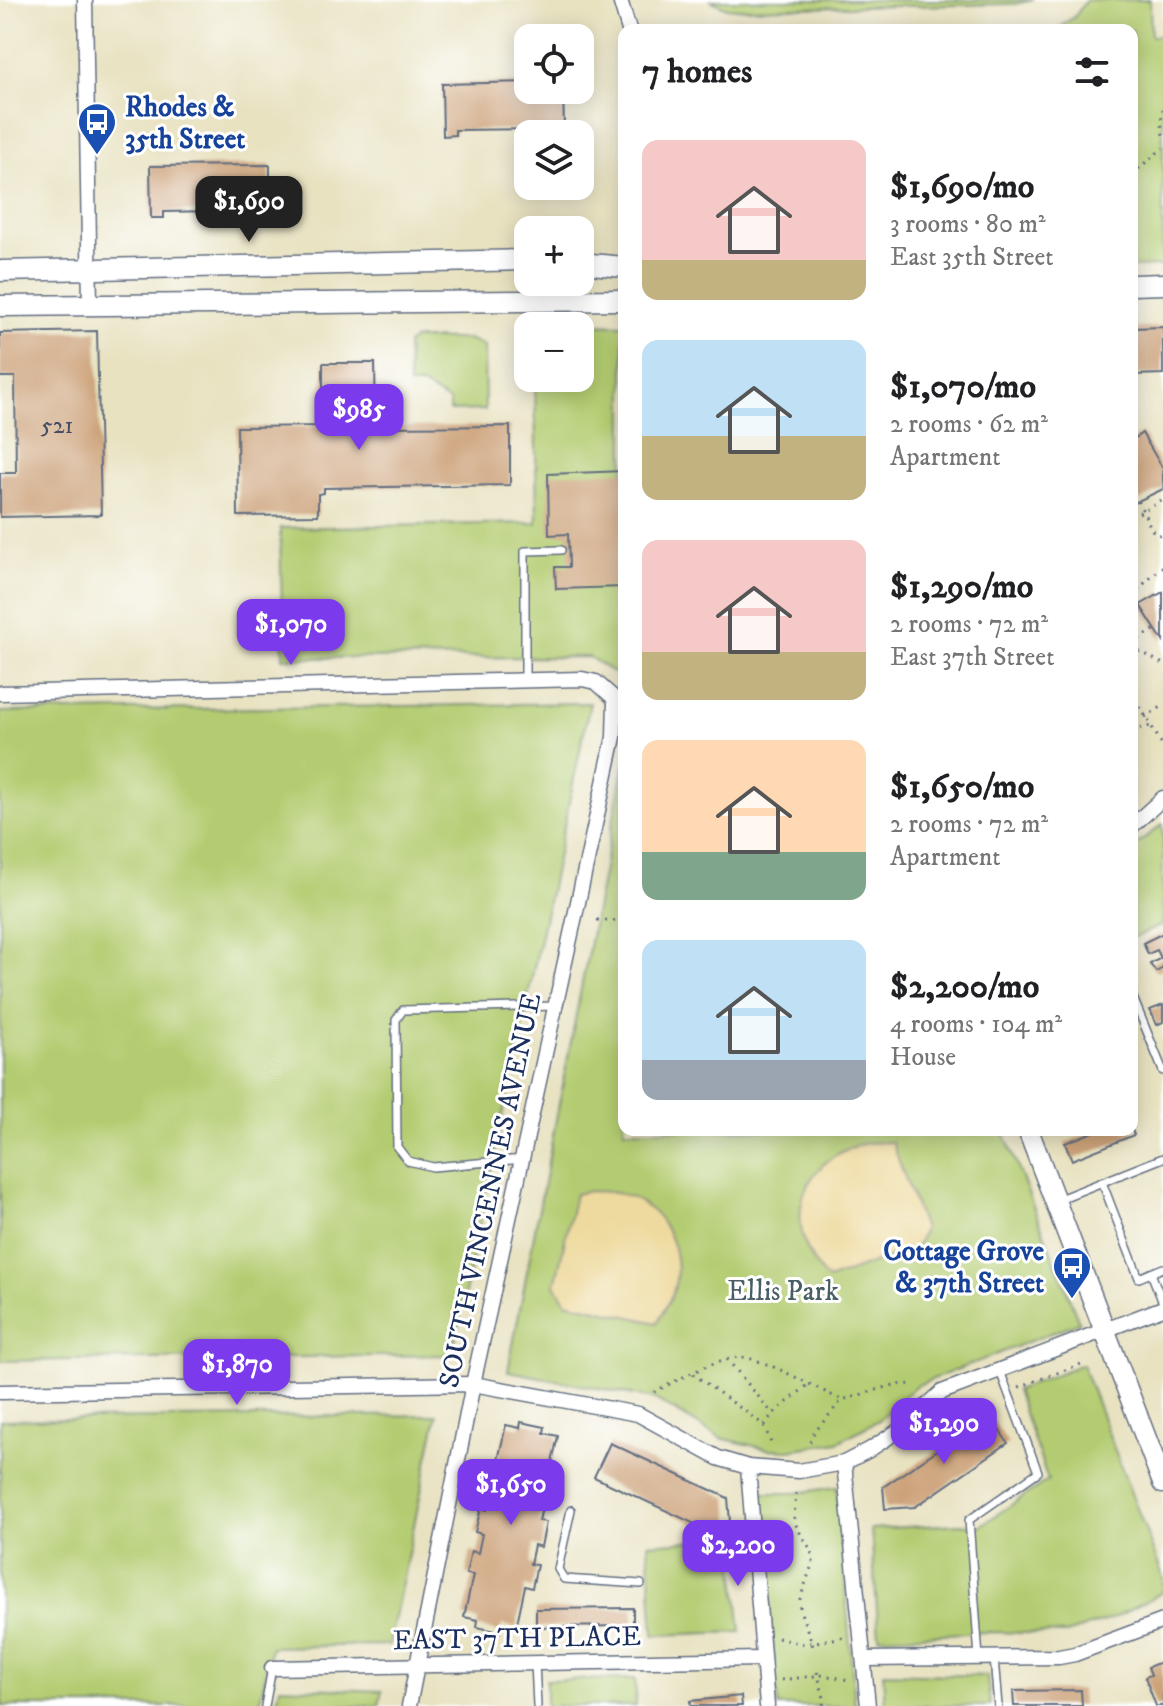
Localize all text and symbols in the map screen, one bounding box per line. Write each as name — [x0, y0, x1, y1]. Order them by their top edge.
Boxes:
map controls — [514, 24, 594, 392]
button: locate — [514, 24, 594, 104]
icon: filters — [1070, 50, 1114, 94]
text: 7 homes — [642, 51, 752, 93]
place label: Rhodes & 35th Street — [125, 90, 245, 157]
bus stop icon: Rhodes & 35th Street — [76, 101, 118, 156]
button: layers — [514, 120, 594, 200]
text: $1,690/mo — [890, 166, 1034, 208]
icon: home — [706, 172, 802, 268]
pin: $1,690 — [184, 176, 314, 244]
text: $1,690 — [213, 185, 285, 218]
text: 3 rooms · 80 m² — [890, 208, 1046, 241]
button: + — [514, 216, 594, 296]
text: East 35th Street — [890, 241, 1054, 274]
button: − — [514, 312, 594, 392]
text: $1,070/mo — [890, 366, 1036, 408]
icon: home — [706, 372, 802, 468]
pin: $985 — [312, 384, 406, 452]
text: $985 — [332, 393, 386, 426]
text: 2 rooms · 62 m² — [890, 408, 1048, 441]
house number: 521 — [41, 411, 73, 441]
text: Apartment — [890, 441, 1001, 474]
text: $1,290/mo — [890, 566, 1033, 608]
icon: home — [706, 572, 802, 668]
pin: $1,070 — [226, 599, 356, 667]
text: $1,070 — [255, 608, 327, 641]
text: 2 rooms · 72 m² — [890, 608, 1048, 641]
text: East 37th Street — [890, 641, 1054, 674]
text: $1,650/mo — [890, 766, 1034, 808]
icon: home — [706, 772, 802, 868]
text: 2 rooms · 72 m² — [890, 808, 1048, 841]
text: Apartment — [890, 841, 1001, 874]
text: $2,200/mo — [890, 966, 1039, 1008]
icon: home — [706, 972, 802, 1068]
street label: SOUTH VINCENNES AVENUE — [431, 990, 549, 1391]
text: 4 rooms · 104 m² — [890, 1008, 1062, 1041]
text: House — [890, 1041, 956, 1074]
place label: Cottage Grove & 37th Street — [883, 1234, 1044, 1301]
bus stop icon: Cottage Grove & 37th Street — [1051, 1245, 1093, 1300]
park label: Ellis Park — [727, 1274, 839, 1309]
pin: $1,870 — [172, 1339, 302, 1407]
text: $1,870 — [201, 1348, 273, 1381]
pin: $1,290 — [879, 1398, 1009, 1466]
text: $1,290 — [909, 1407, 979, 1440]
pin: $1,650 — [446, 1459, 576, 1527]
text: $1,650 — [475, 1468, 547, 1501]
pin: $2,200 — [673, 1520, 803, 1588]
text: $2,200 — [701, 1529, 776, 1562]
street label: EAST 37TH PLACE — [393, 1619, 642, 1658]

